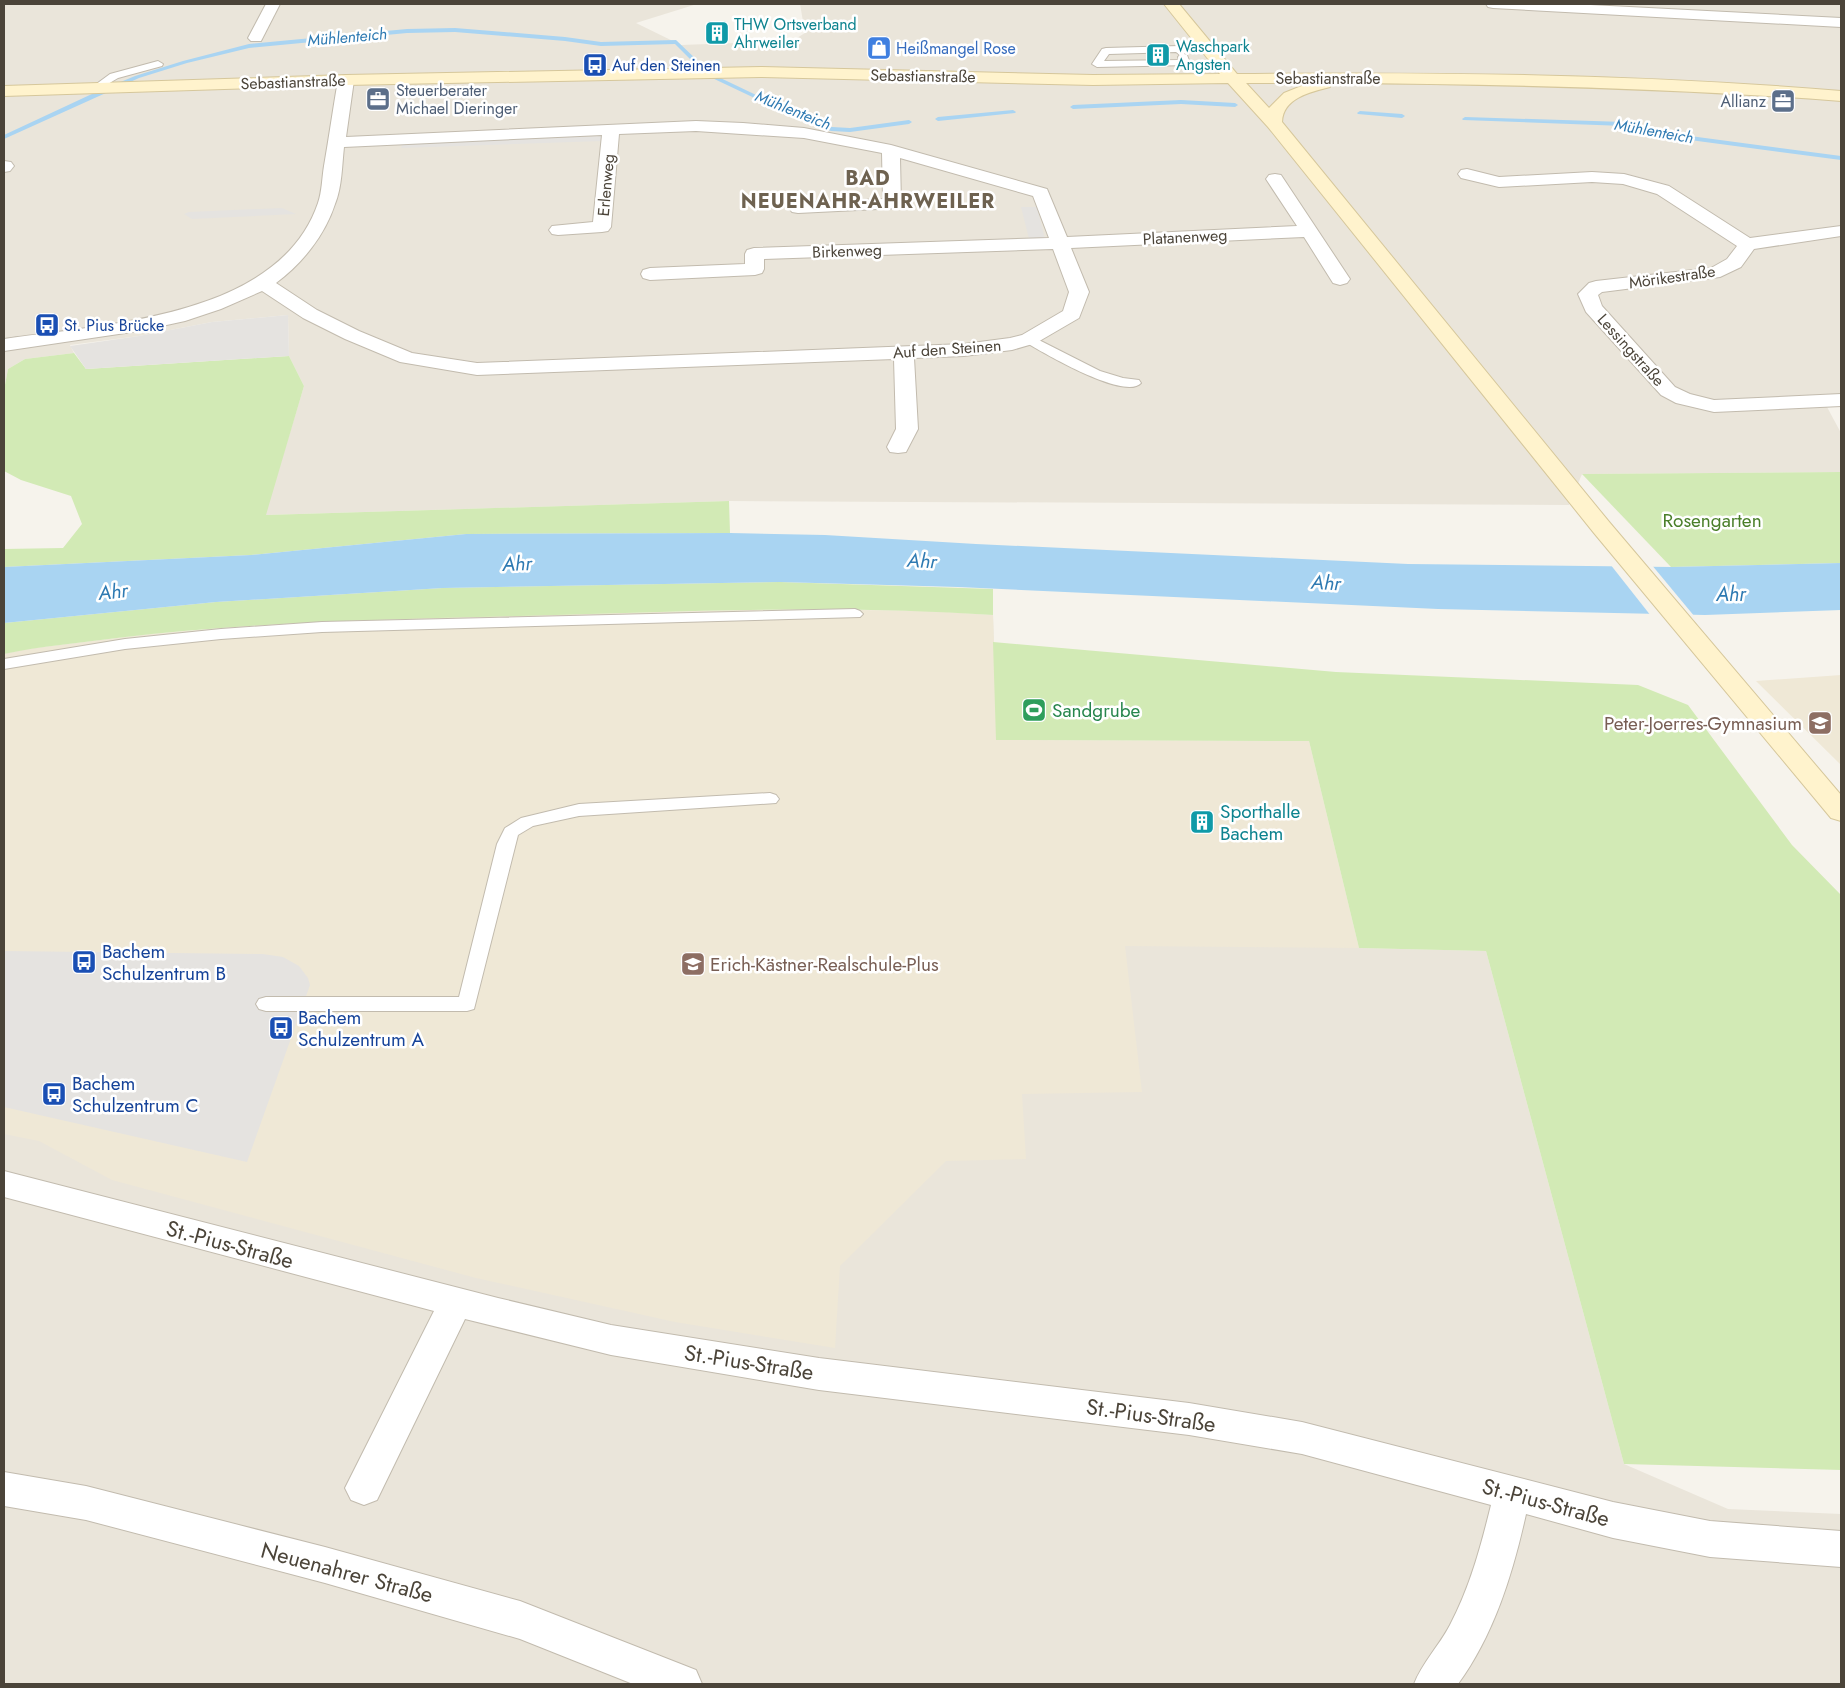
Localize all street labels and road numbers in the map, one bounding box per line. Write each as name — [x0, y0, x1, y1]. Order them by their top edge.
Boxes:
street label: Sebastianstraße — [870, 64, 976, 88]
street label: Sebastianstraße — [1275, 67, 1381, 90]
street label: Sebastianstraße — [240, 69, 346, 95]
street label: Erlenweg — [592, 153, 620, 217]
street label: Platanenweg — [1142, 223, 1228, 251]
street label: Birkenweg — [812, 238, 882, 264]
street label: Mörikestraße — [1627, 260, 1717, 294]
street label: Lessingstraße — [1592, 309, 1670, 391]
street label: Auf den Steinen — [892, 334, 1002, 364]
street label: St.-Pius-Straße — [163, 1212, 297, 1276]
street label: St.-Pius-Straße — [682, 1336, 816, 1388]
street label: St.-Pius-Straße — [1084, 1390, 1218, 1440]
street label: St.-Pius-Straße — [1479, 1470, 1613, 1534]
street label: Neuenahrer Straße — [257, 1534, 437, 1610]

